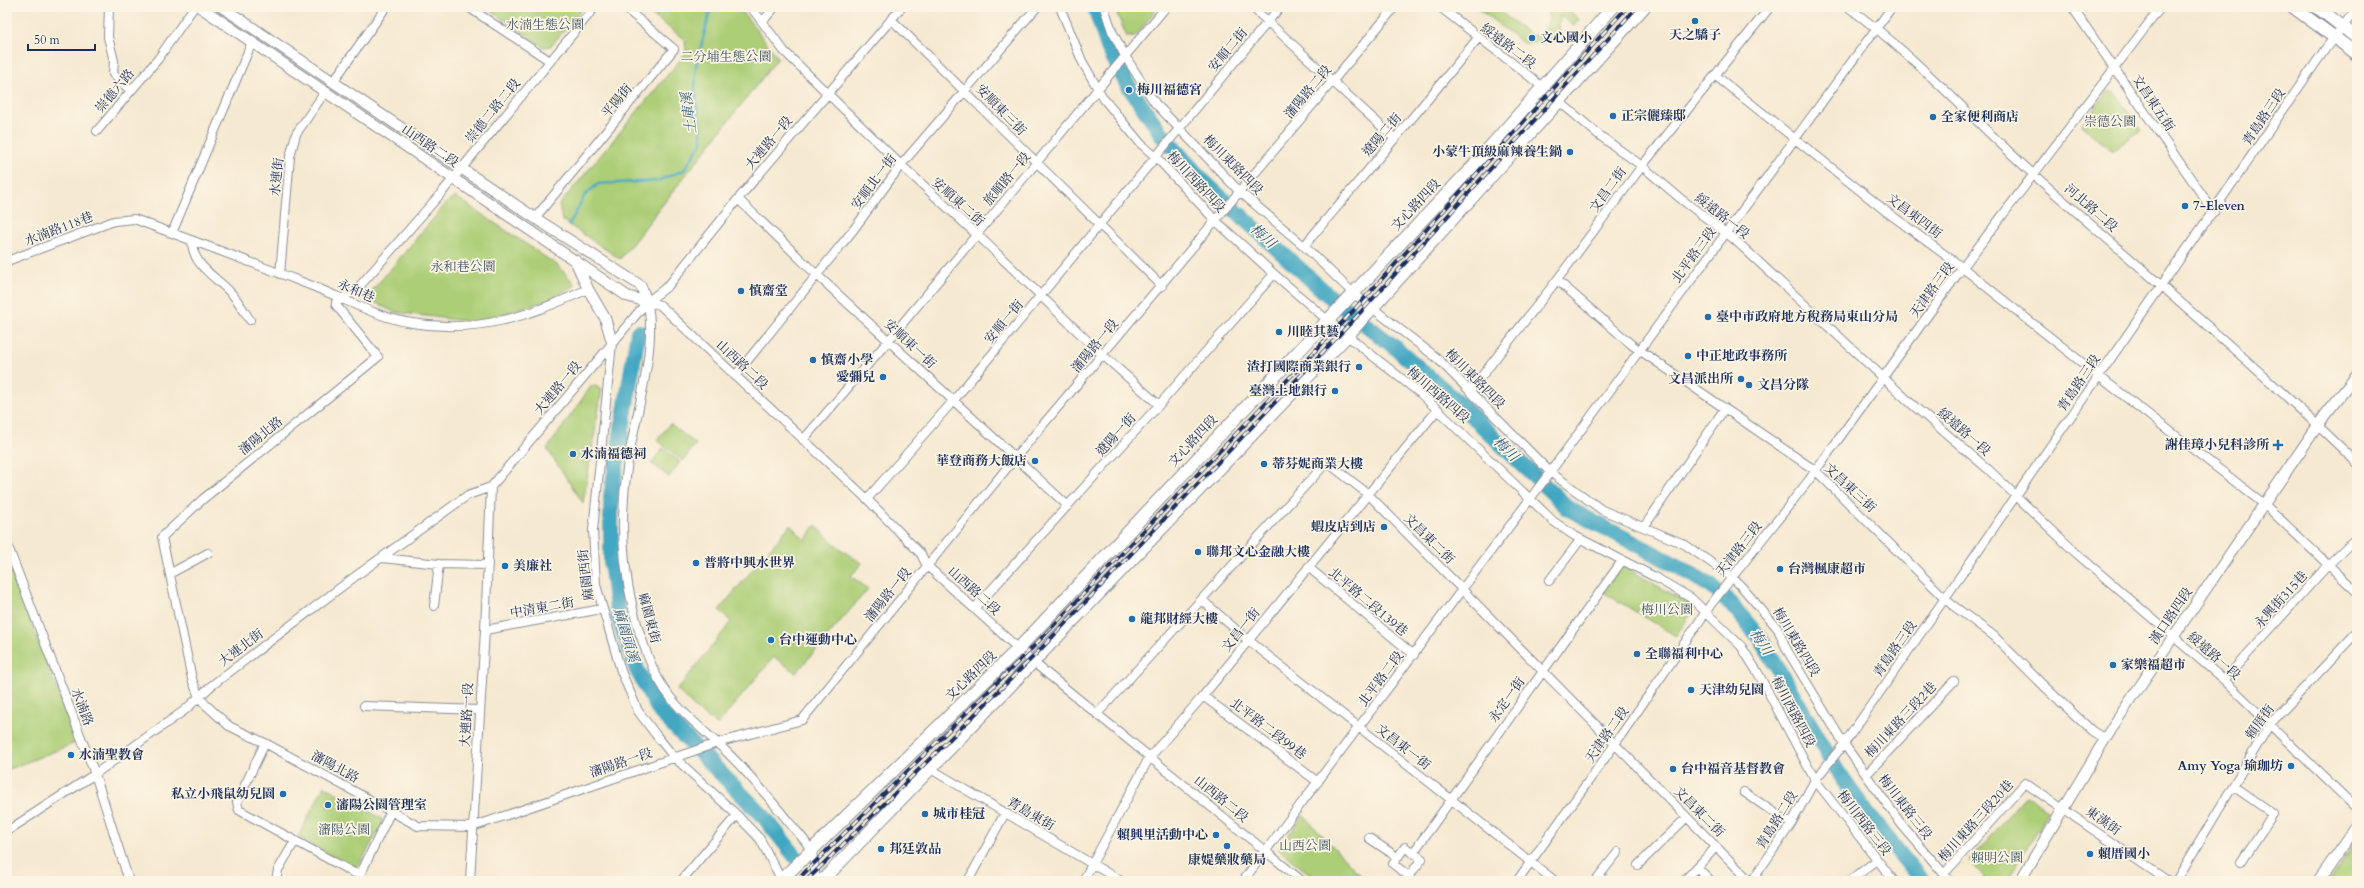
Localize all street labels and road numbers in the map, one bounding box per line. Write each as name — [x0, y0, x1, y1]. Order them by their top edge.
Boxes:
street label: 綏遠路二段 — [1477, 19, 1539, 73]
street label: 安順二街 — [1204, 24, 1252, 76]
street label: 瀋陽路二段 — [1280, 61, 1336, 123]
street label: 崇德六路 — [91, 65, 139, 117]
street label: 文昌東五街 — [2127, 71, 2179, 135]
street label: 崇德二路二段 — [461, 75, 525, 147]
street label: 平陽街 — [598, 80, 636, 122]
street label: 安順東三街 — [972, 80, 1030, 140]
street label: 青島路三段 — [2238, 85, 2290, 149]
street label: 遼陽二街 — [1358, 109, 1406, 161]
street label: 大連路一段 — [741, 112, 797, 174]
street label: 山西路二段 — [398, 120, 462, 172]
street label: 梅川東路四段 — [1199, 131, 1267, 199]
street label: 梅川西路四段 — [1163, 147, 1229, 217]
street label: 旅順路一段 — [979, 148, 1035, 210]
street label: 安順北一街 — [847, 151, 901, 213]
street label: 水連街 — [266, 157, 288, 197]
street label: 文昌二街 — [1585, 164, 1631, 216]
street label: 安順東二街 — [928, 174, 988, 230]
street label: 文心路四段 — [1387, 175, 1445, 235]
street label: 河北路二段 — [2061, 180, 2121, 236]
street label: 綏遠路一段 — [1691, 189, 1753, 243]
street label: 文昌東四街 — [1883, 189, 1945, 243]
street label: 水湳路118巷 — [22, 208, 96, 250]
street label: 北平路三段 — [1668, 223, 1720, 287]
street label: 天津路三段 — [1906, 258, 1958, 322]
street label: 永和巷 — [335, 275, 377, 307]
street label: 安順一街 — [980, 296, 1028, 348]
street label: 安順東一街 — [880, 315, 940, 373]
street label: 瀋陽路一段 — [1067, 315, 1123, 377]
street label: 山西路二段 — [712, 336, 772, 394]
street label: 梅川東路四段 — [1441, 345, 1509, 413]
street label: 青島路三段 — [2053, 351, 2105, 415]
street label: 大連路一段 — [530, 357, 586, 419]
street label: 梅川西路四段 — [1403, 363, 1473, 427]
street label: 綏遠路一段 — [1934, 404, 1994, 460]
street label: 遼陽一街 — [1092, 410, 1140, 460]
street label: 文心路四段 — [1164, 411, 1222, 471]
street label: 瀋陽北路 — [235, 413, 287, 459]
street label: 文昌東三街 — [1820, 459, 1880, 517]
street label: 文昌東二街 — [1400, 510, 1458, 568]
street label: 天津路三段 — [1712, 518, 1766, 580]
street label: 麻園西街 — [574, 548, 598, 602]
street label: 山西路二段 — [944, 563, 1004, 619]
street label: 瀋陽路一段 — [861, 564, 915, 626]
street label: 北平路二段139巷 — [1325, 564, 1411, 640]
street label: 永興街315巷 — [2250, 567, 2312, 633]
street label: 漢口路四段 — [2145, 584, 2197, 648]
street label: 麻園東街 — [634, 591, 664, 645]
street label: 中清東二街 — [508, 593, 576, 623]
street label: 文昌一街 — [1218, 604, 1264, 656]
street label: 梅川東路四段 — [1768, 604, 1824, 680]
street label: 青島路三段 — [1869, 617, 1921, 681]
street label: 大連北街 — [215, 625, 267, 671]
street label: 綏遠路一段 — [2184, 628, 2244, 684]
street label: 文心路四段 — [941, 647, 1001, 705]
street label: 北平路二段 — [1354, 648, 1408, 710]
street label: 梅川西路四段 — [1767, 673, 1819, 751]
street label: 永定一街 — [1485, 674, 1529, 726]
street label: 梅川東路三段2巷 — [1861, 678, 1941, 762]
street label: 大連路一段 — [456, 682, 478, 748]
street label: 水湳路 — [67, 686, 97, 728]
street label: 北平路二段99巷 — [1226, 694, 1310, 764]
street label: 賴厝街 — [2241, 701, 2279, 743]
street label: 天津路二段 — [1581, 703, 1633, 767]
street label: 文昌東一街 — [1372, 720, 1434, 774]
street label: 瀋陽路一段 — [587, 744, 655, 782]
street label: 瀋陽北路 — [308, 747, 362, 787]
street label: 梅川東路三段 — [1874, 771, 1936, 843]
street label: 山西路二段 — [1190, 772, 1252, 826]
street label: 梅川東路三段20巷 — [1934, 776, 2018, 866]
street label: 文昌東二街 — [1670, 783, 1728, 841]
street label: 梅川西路三段 — [1833, 787, 1895, 859]
street label: 青島路二段 — [1752, 788, 1802, 852]
street label: 青島東街 — [1004, 793, 1058, 835]
street label: 東漢街 — [2082, 802, 2124, 840]

